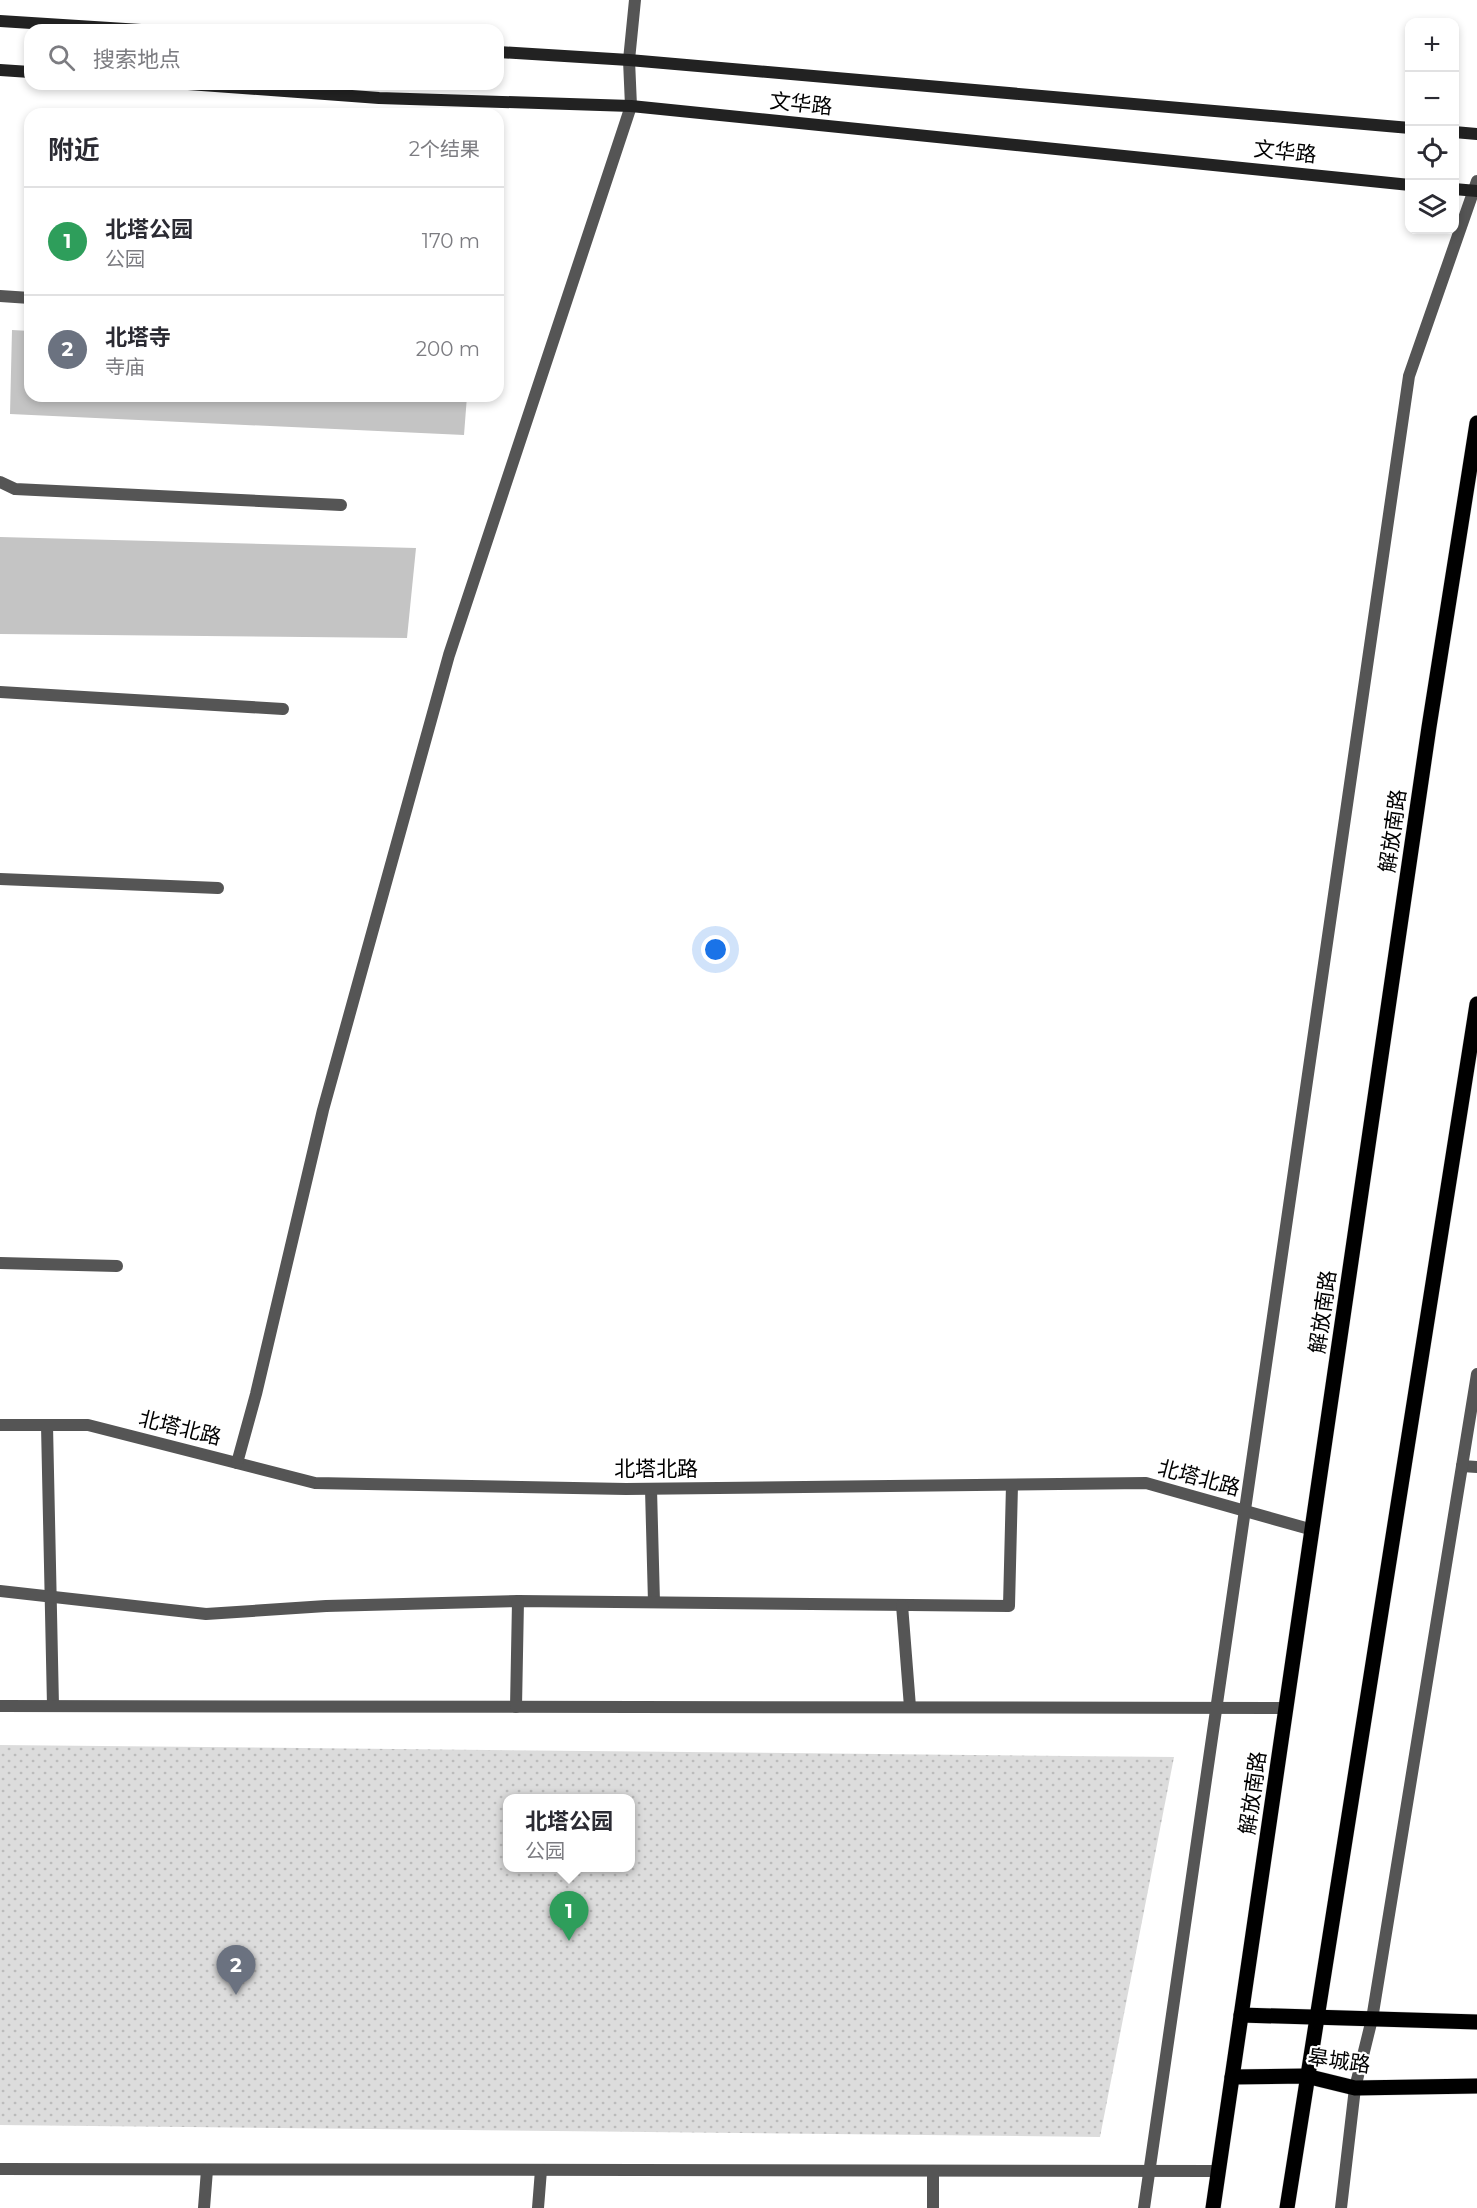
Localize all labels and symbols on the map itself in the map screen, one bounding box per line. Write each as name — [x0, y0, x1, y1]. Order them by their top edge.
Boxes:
street label: 文华路 — [768, 88, 834, 119]
street label: 文华路 — [1252, 136, 1318, 167]
street label: 解放南路 — [1374, 788, 1411, 874]
your location — [701, 935, 730, 964]
street label: 解放南路 — [1304, 1269, 1341, 1355]
street label: 北塔北路 — [136, 1405, 224, 1450]
street label: 北塔北路 — [1155, 1455, 1243, 1500]
street label: 北塔北路 — [614, 1456, 698, 1481]
street label: 解放南路 — [1234, 1750, 1271, 1836]
pin: 1 — [550, 1892, 588, 1941]
pin: 2 — [216, 1946, 256, 1995]
street label: 皋城路 — [1306, 2044, 1372, 2077]

